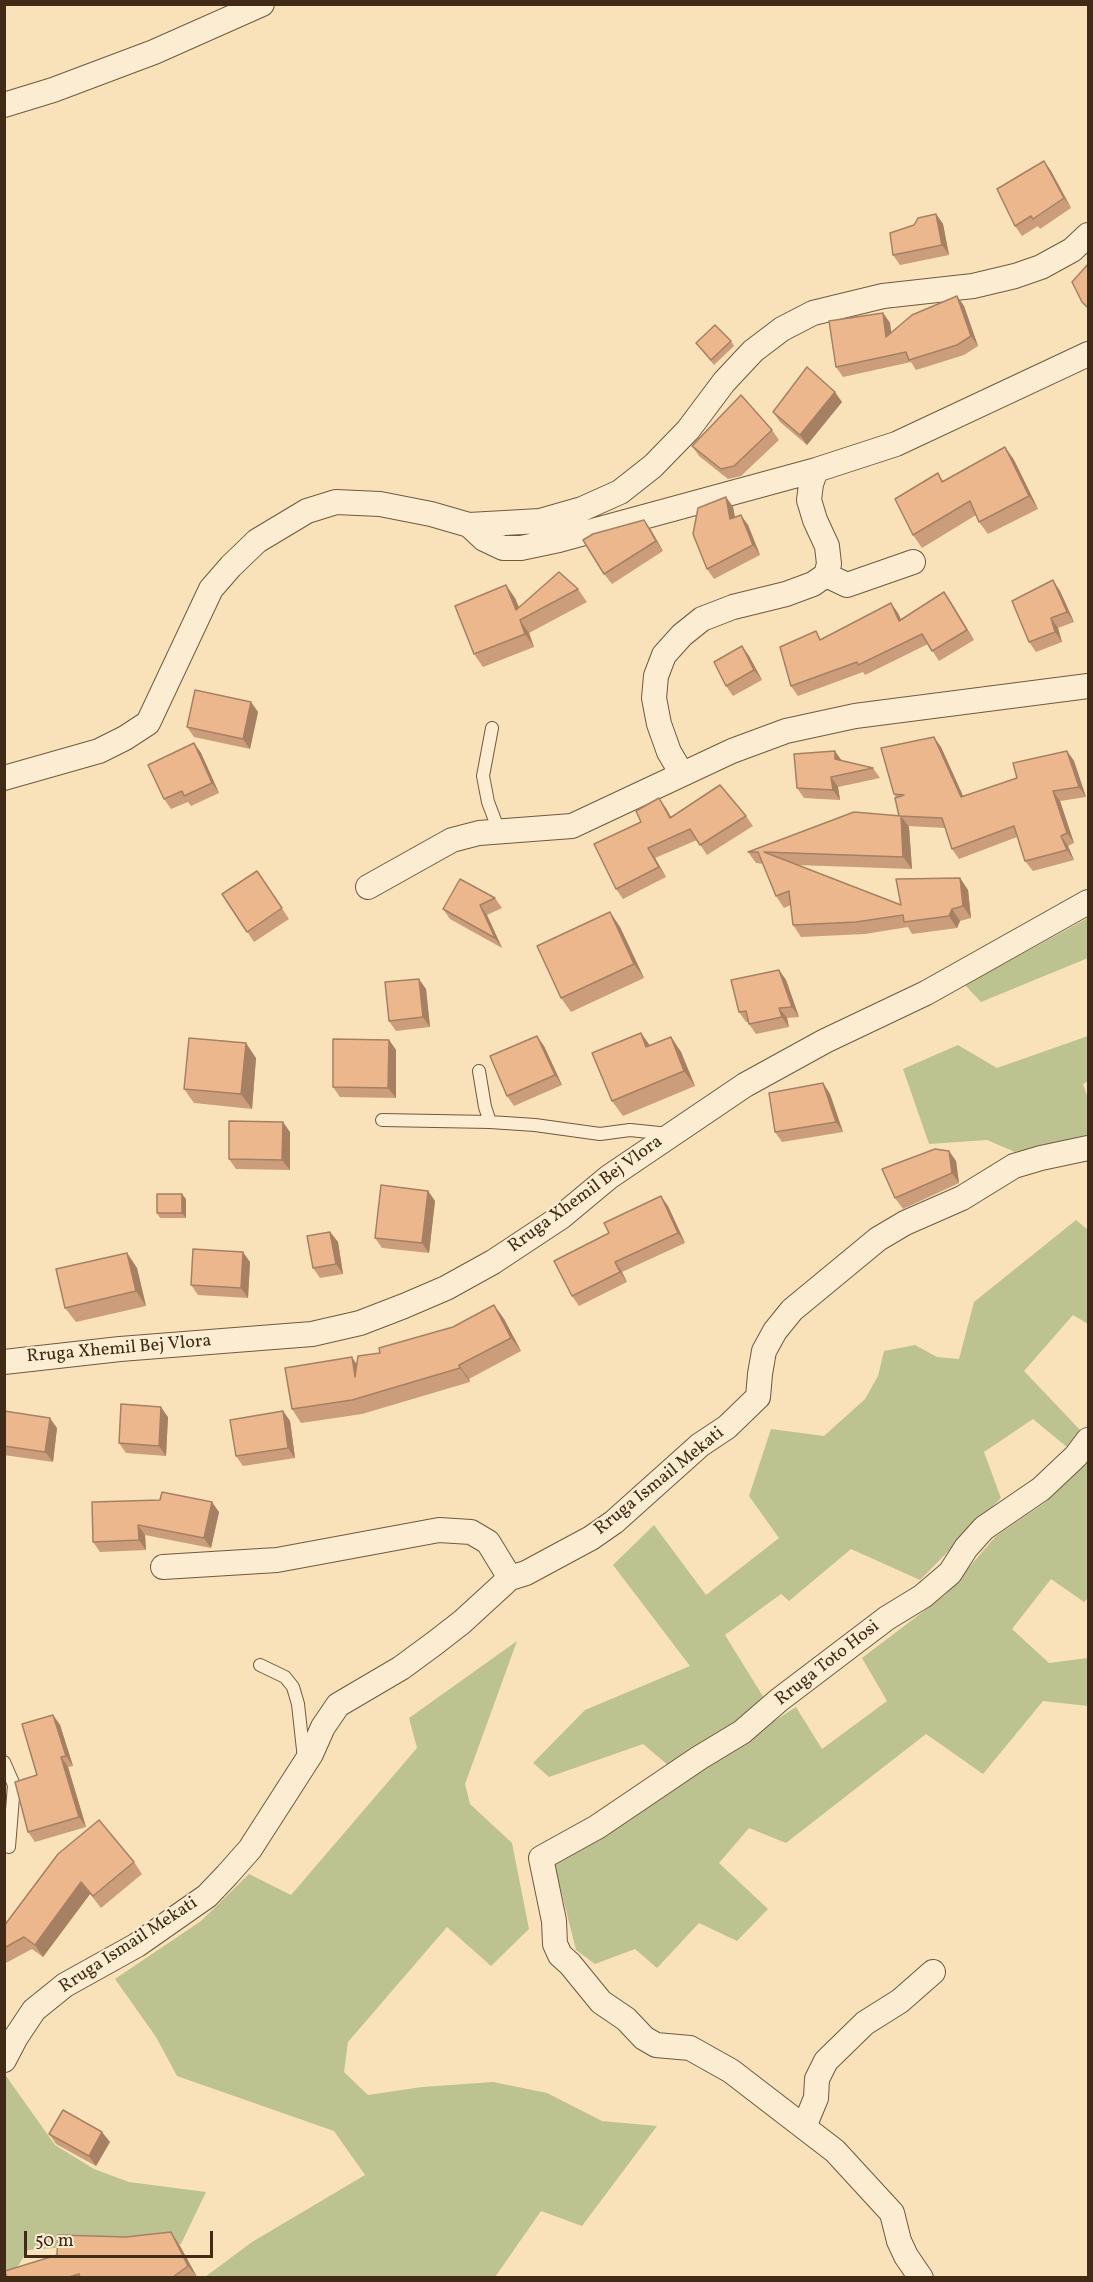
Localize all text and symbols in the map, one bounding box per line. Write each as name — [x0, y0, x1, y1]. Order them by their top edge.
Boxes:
street label: Rruga Xhemil Bej Vlora — [505, 1132, 667, 1258]
street label: Rruga Xhemil Bej Vlora — [26, 1331, 212, 1369]
street label: Rruga Ismail Mekati — [591, 1423, 729, 1541]
street label: Rruga Toto Hosi — [772, 1617, 884, 1711]
street label: Rruga Ismail Mekati — [56, 1893, 202, 1999]
scale bar — [27, 2219, 216, 2257]
text: 50 m — [35, 2229, 74, 2254]

